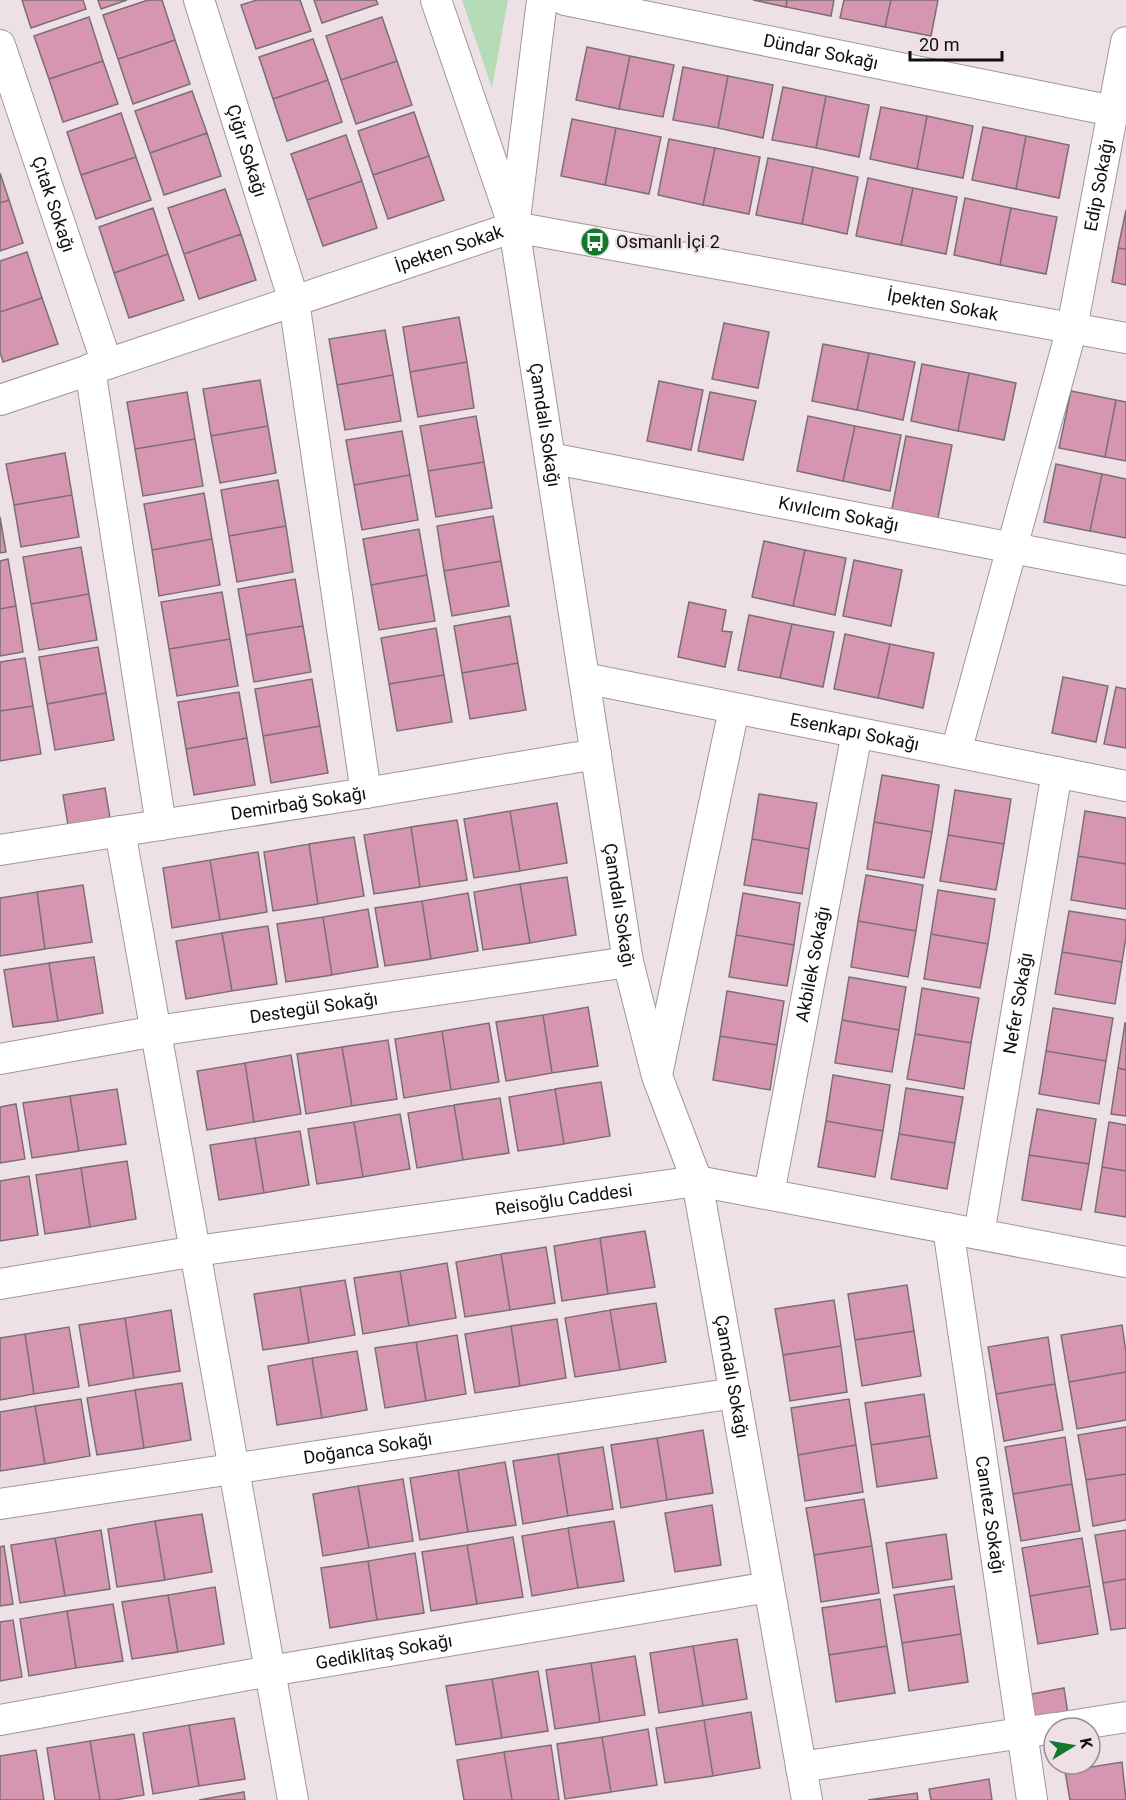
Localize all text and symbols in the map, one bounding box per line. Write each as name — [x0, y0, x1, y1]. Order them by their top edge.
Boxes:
scale bar — [910, 24, 1002, 62]
street label: Dündar Sokağı — [762, 29, 880, 73]
text: 20 m — [919, 34, 959, 55]
street label: Çığır Sokağı — [223, 102, 271, 199]
street label: Edip Sokağı — [1079, 137, 1117, 233]
street label: Çıtak Sokağı — [28, 153, 80, 255]
street label: İpekten Sokak — [392, 220, 507, 276]
bus stop icon: Osmanlı İçi 2 — [579, 226, 611, 258]
place label: Osmanlı İçi 2 — [616, 231, 720, 252]
street label: İpekten Sokak — [886, 284, 1001, 325]
street label: Çamdalı Sokağı — [525, 361, 565, 488]
street label: Kıvılcım Sokağı — [777, 492, 901, 536]
street label: Esenkapı Sokağı — [788, 708, 921, 755]
street label: Demirbağ Sokağı — [229, 782, 367, 824]
street label: Çamdalı Sokağı — [600, 842, 640, 969]
street label: Akbilek Sokağı — [791, 904, 834, 1024]
street label: Nefer Sokağı — [999, 951, 1036, 1056]
street label: Destegül Sokağı — [248, 988, 379, 1027]
street label: Reisoğlu Caddesi — [494, 1179, 634, 1219]
street label: Çamdalı Sokağı — [711, 1313, 754, 1440]
street label: Doğanca Sokağı — [302, 1428, 434, 1468]
street label: Canıtez Sokağı — [972, 1454, 1010, 1575]
street label: Gediklitaş Sokağı — [314, 1629, 454, 1673]
north arrow — [1042, 1716, 1102, 1776]
text: K — [1076, 1736, 1097, 1751]

